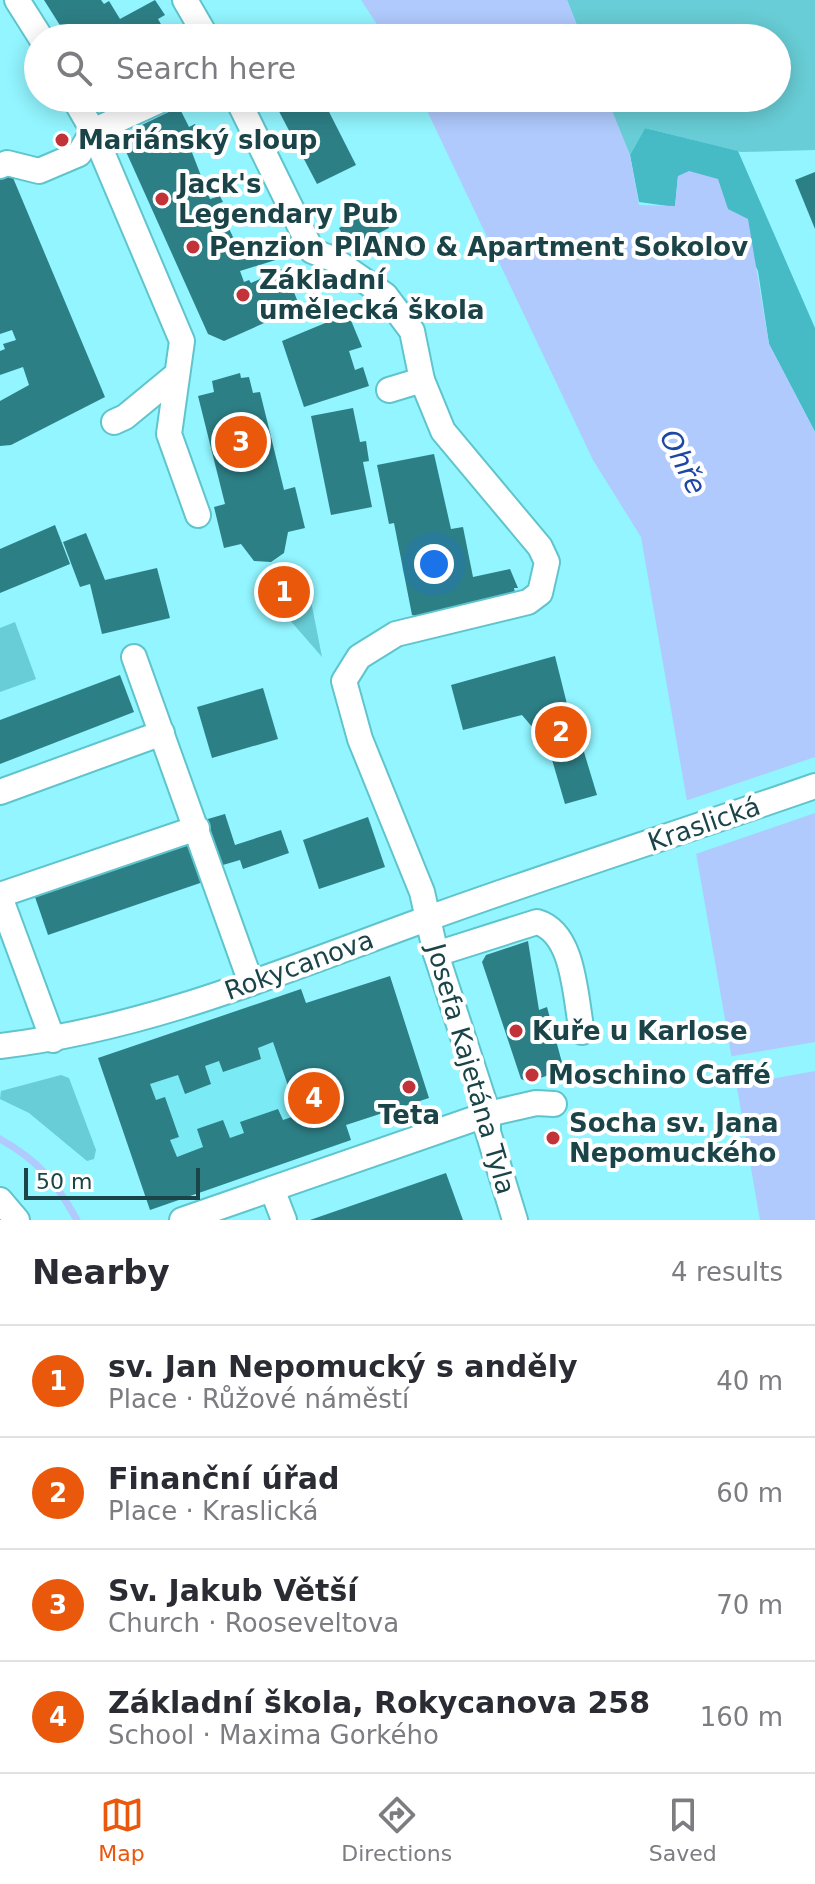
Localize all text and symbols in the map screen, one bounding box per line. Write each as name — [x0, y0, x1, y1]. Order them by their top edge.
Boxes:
search box — [24, 24, 791, 112]
icon: search — [52, 46, 96, 90]
text: Search here — [116, 51, 296, 86]
place label: Mariánský sloup — [78, 125, 317, 155]
marker: Mariánský sloup — [53, 131, 71, 149]
place label: Jack's Legendary Pub — [176, 169, 398, 229]
marker: Jack's Legendary Pub — [153, 190, 171, 208]
place label: Penzion PIANO & Apartment Sokolov — [209, 232, 748, 262]
marker: Penzion PIANO & Apartment Sokolov — [184, 238, 202, 256]
place label: Základní umělecká škola — [259, 265, 484, 325]
marker: Základní umělecká škola — [234, 286, 252, 304]
pin: 3 — [215, 412, 267, 472]
water label: Ohře — [653, 424, 713, 500]
your location — [414, 544, 454, 584]
pin: 1 — [258, 562, 310, 622]
pin: 2 — [535, 702, 587, 762]
street label: Kraslická — [644, 791, 764, 857]
street label: Rokycanova — [220, 924, 378, 1006]
street label: Josefa Kajetána Tyla — [420, 938, 521, 1198]
place label: Kuře u Karlose — [532, 1016, 748, 1046]
marker: Kuře u Karlose — [507, 1022, 525, 1040]
place label: Moschino Caffé — [548, 1060, 771, 1090]
marker: Moschino Caffé — [523, 1066, 541, 1084]
pin: 4 — [288, 1068, 340, 1128]
marker: Teta — [400, 1078, 418, 1096]
place label: Teta — [378, 1100, 440, 1130]
place label: Socha sv. Jana Nepomuckého — [569, 1108, 779, 1168]
marker: Socha sv. Jana Nepomuckého — [544, 1129, 562, 1147]
scale bar — [24, 1164, 200, 1200]
text: 50 m — [36, 1169, 92, 1194]
text: Nearby — [32, 1252, 170, 1292]
text: 4 results — [671, 1257, 783, 1287]
text: sv. Jan Nepomucký s anděly — [108, 1349, 577, 1384]
text: 1 — [49, 1366, 67, 1396]
text: 40 m — [716, 1366, 783, 1396]
text: Place · Růžové náměstí — [108, 1384, 409, 1414]
text: Finanční úřad — [108, 1461, 339, 1496]
text: 2 — [49, 1478, 67, 1508]
text: 60 m — [716, 1478, 783, 1508]
text: Place · Kraslická — [108, 1496, 318, 1526]
text: Sv. Jakub Větší — [108, 1573, 358, 1608]
text: 3 — [49, 1590, 67, 1620]
text: 70 m — [716, 1590, 783, 1620]
text: Church · Rooseveltova — [108, 1608, 399, 1638]
text: Základní škola, Rokycanova 258 — [108, 1685, 650, 1720]
text: 4 — [49, 1702, 67, 1732]
text: 160 m — [700, 1702, 783, 1732]
text: School · Maxima Gorkého — [108, 1720, 439, 1750]
tab: Map — [98, 1793, 145, 1866]
tab: Directions — [341, 1793, 452, 1866]
tab: Saved — [649, 1793, 717, 1866]

